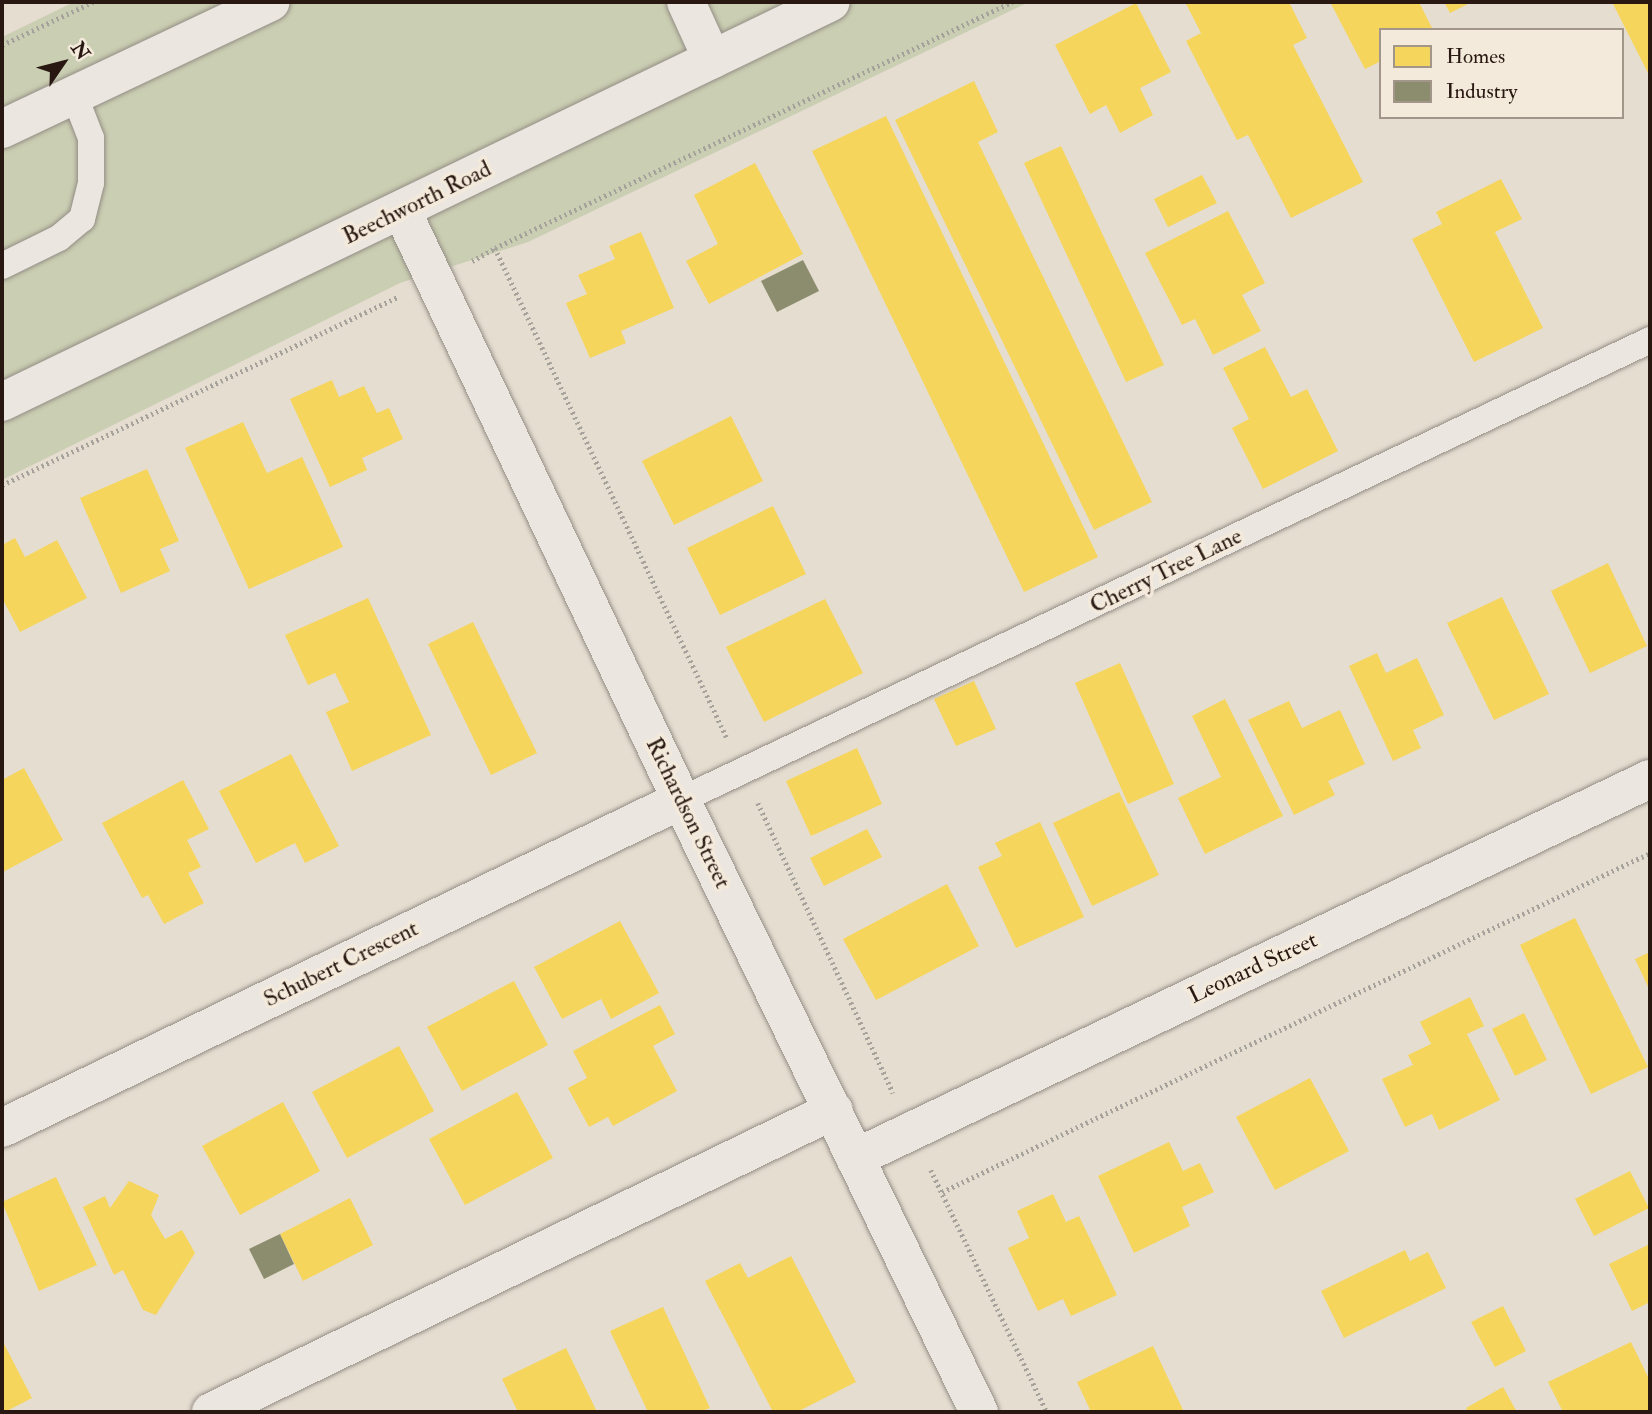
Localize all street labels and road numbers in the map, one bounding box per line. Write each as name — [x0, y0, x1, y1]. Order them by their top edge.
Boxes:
street label: Beechworth Road — [338, 155, 496, 251]
street label: Cherry Tree Lane — [1086, 522, 1246, 620]
street label: Richardson Street — [640, 733, 736, 893]
street label: Schubert Crescent — [259, 915, 423, 1013]
street label: Leonard Street — [1184, 926, 1322, 1010]

